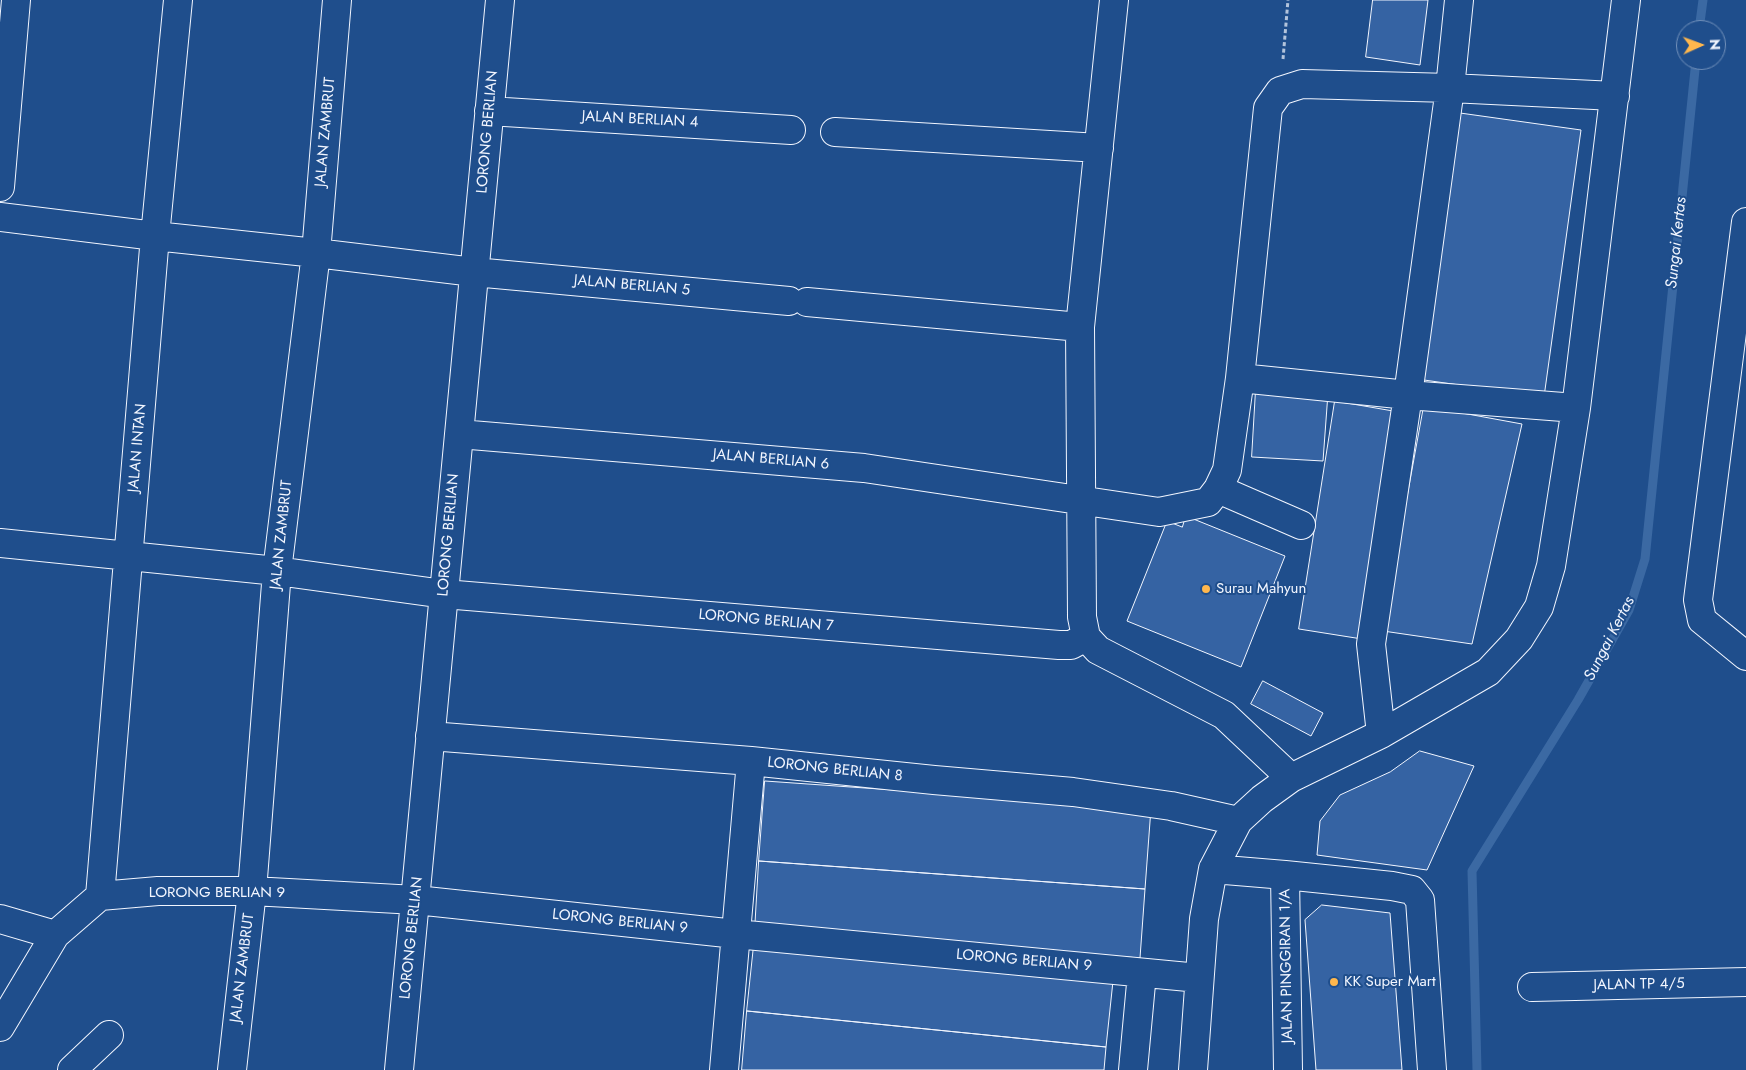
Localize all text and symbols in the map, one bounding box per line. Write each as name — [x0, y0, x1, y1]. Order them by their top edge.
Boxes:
north arrow — [1676, 20, 1726, 70]
text: N — [1705, 39, 1725, 50]
street label: LORONG BERLIAN — [474, 70, 502, 194]
street label: JALAN ZAMBRUT — [312, 76, 340, 188]
street label: JALAN BERLIAN 4 — [581, 108, 699, 132]
water label: Sungai Kertas — [1663, 196, 1691, 290]
street label: JALAN BERLIAN 5 — [573, 272, 691, 300]
street label: JALAN INTAN — [125, 403, 151, 493]
street label: JALAN BERLIAN 6 — [712, 446, 830, 474]
street label: LORONG BERLIAN — [435, 473, 463, 597]
street label: JALAN ZAMBRUT — [267, 479, 297, 591]
place label: Surau Mahyun — [1216, 580, 1306, 598]
marker: Surau Mahyun — [1200, 583, 1212, 595]
water label: Sungai Kertas — [1581, 594, 1639, 684]
street label: LORONG BERLIAN 7 — [698, 606, 834, 636]
street label: LORONG BERLIAN 8 — [767, 754, 903, 786]
street label: LORONG BERLIAN — [397, 876, 427, 1000]
street label: LORONG BERLIAN 9 — [149, 884, 285, 902]
street label: JALAN PINGGIRAN 1/A — [1277, 889, 1297, 1043]
street label: LORONG BERLIAN 9 — [551, 906, 689, 938]
street label: JALAN ZAMBRUT — [227, 912, 259, 1024]
street label: LORONG BERLIAN 9 — [955, 946, 1093, 976]
place label: KK Super Mart — [1344, 973, 1436, 991]
street label: JALAN TP 4/5 — [1593, 975, 1685, 995]
marker: KK Super Mart — [1328, 976, 1340, 988]

